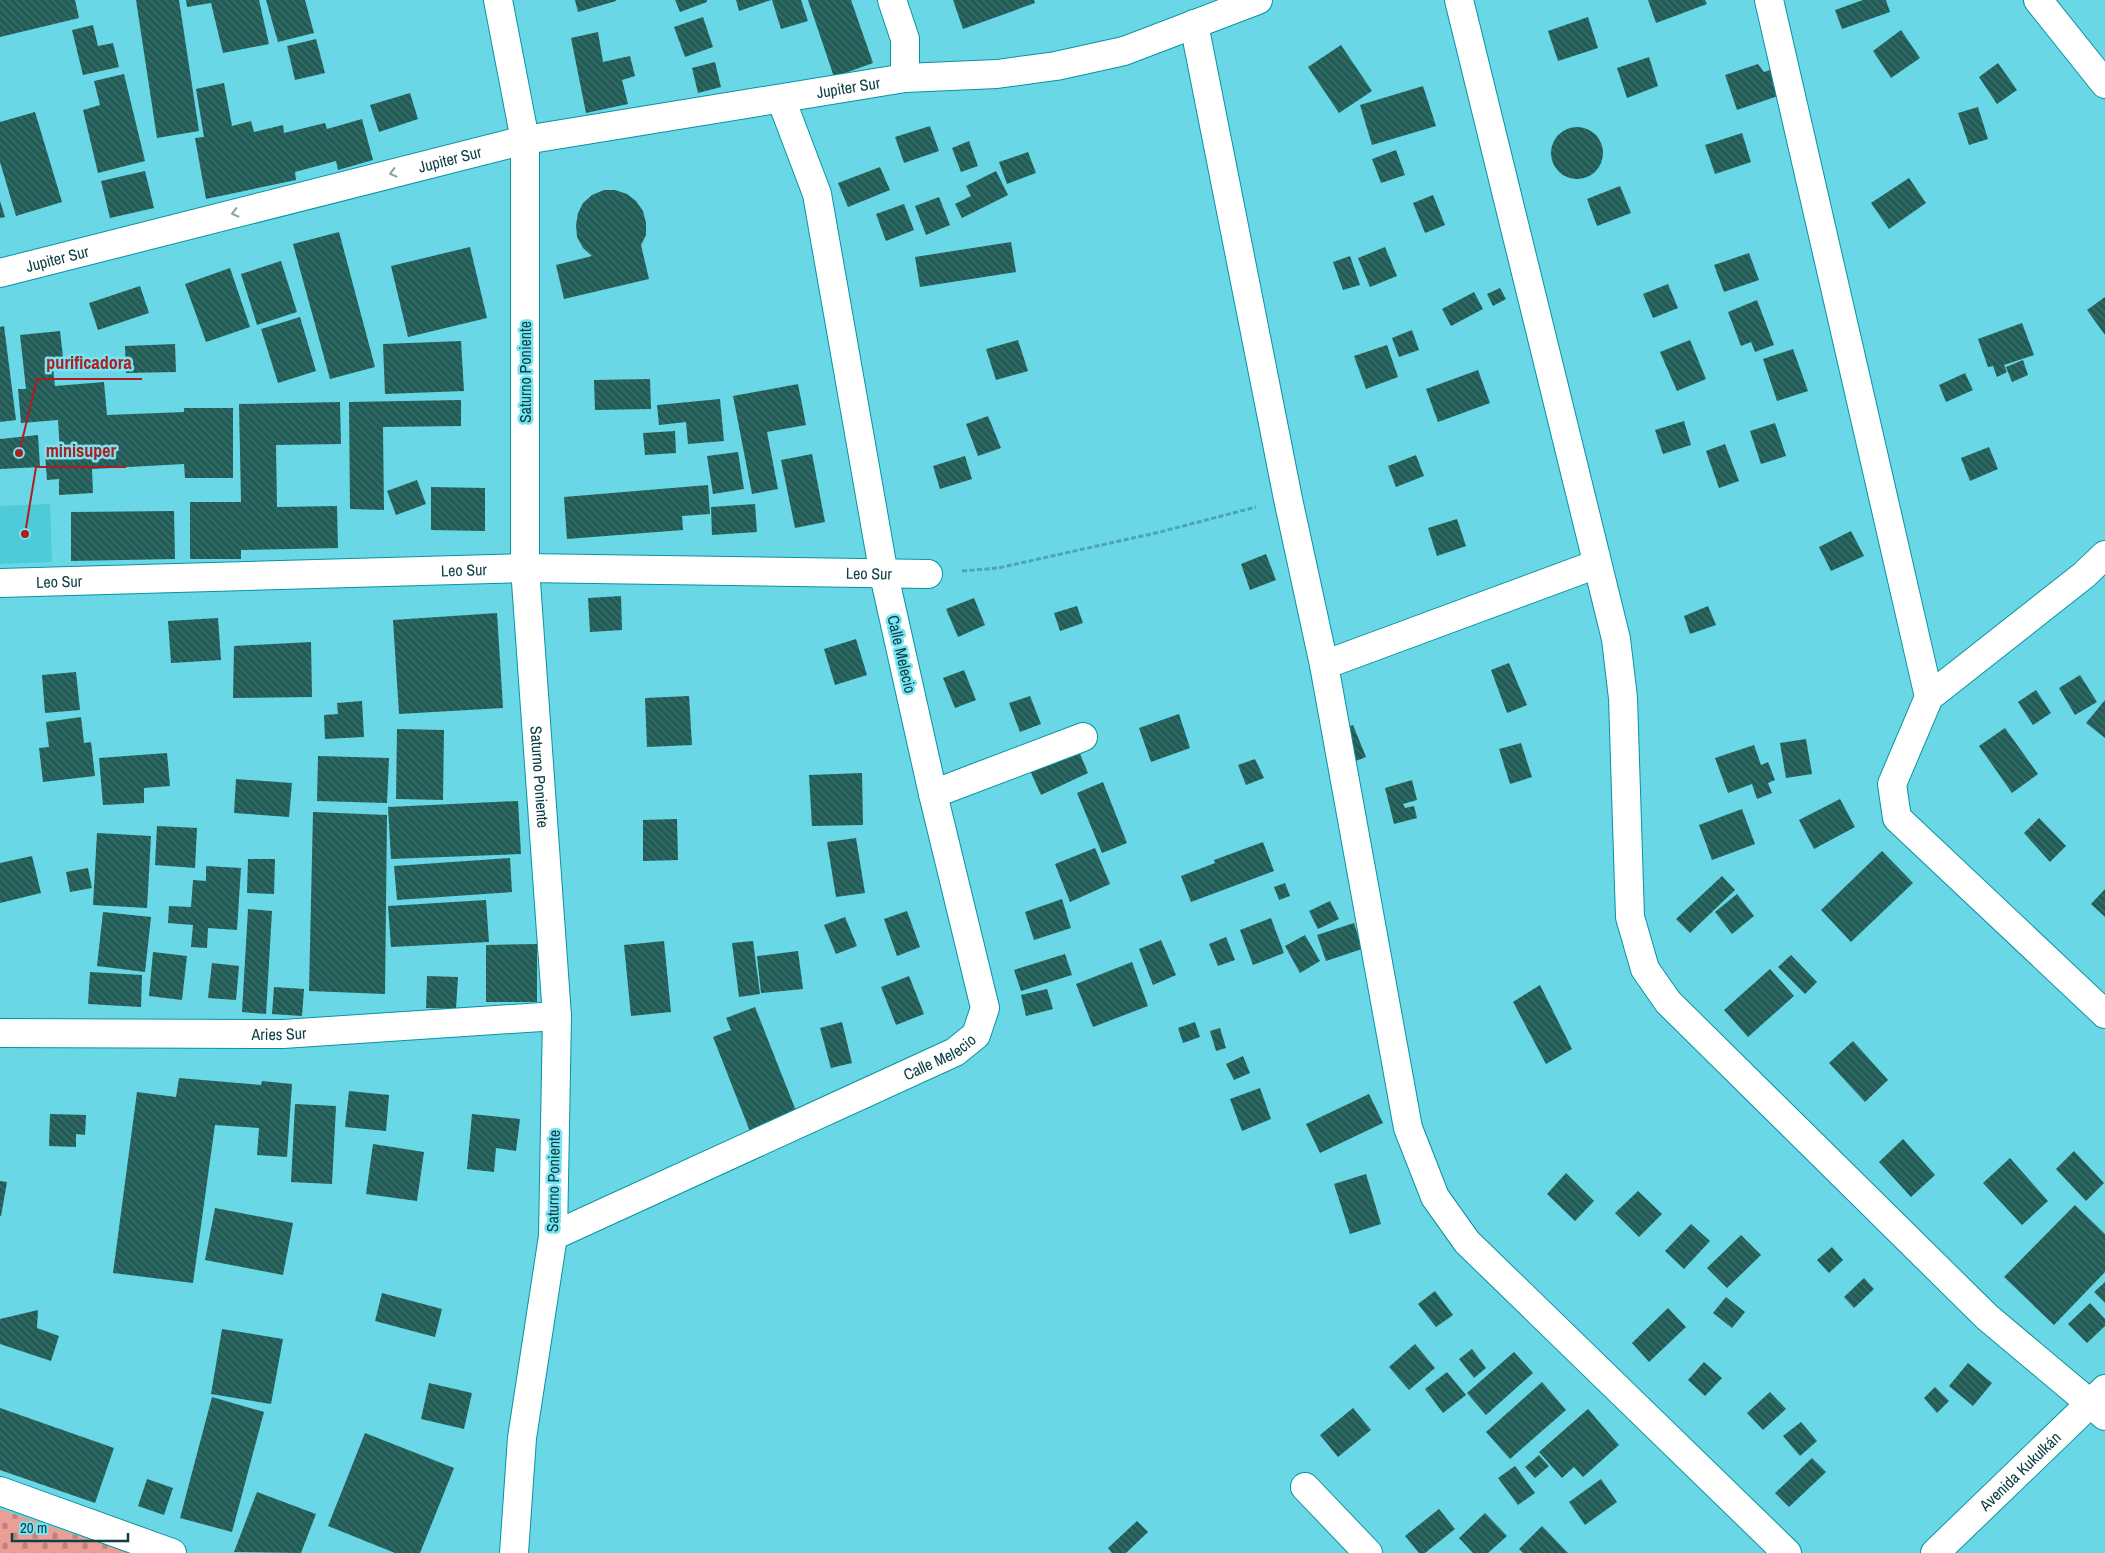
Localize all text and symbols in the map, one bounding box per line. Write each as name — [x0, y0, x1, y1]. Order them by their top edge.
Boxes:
street label: Jupiter Sur — [815, 71, 882, 103]
street label: Jupiter Sur — [416, 140, 484, 178]
one-way arrow — [389, 168, 397, 178]
one-way arrow — [231, 207, 240, 218]
street label: Jupiter Sur — [23, 240, 92, 277]
street label: Saturno Poniente — [514, 321, 536, 423]
callout: purificadora — [37, 346, 142, 379]
text: purificadora — [46, 350, 132, 375]
callout: minisuper — [36, 434, 126, 467]
text: minisuper — [46, 438, 117, 463]
street label: Leo Sur — [441, 558, 488, 581]
street label: Leo Sur — [846, 562, 893, 584]
street label: Leo Sur — [36, 570, 83, 593]
street label: Calle Melecio — [882, 613, 922, 695]
street label: Saturno Poniente — [525, 725, 555, 829]
street label: Aries Sur — [251, 1021, 308, 1045]
street label: Calle Melecio — [900, 1029, 980, 1085]
street label: Saturno Poniente — [541, 1130, 565, 1232]
street label: Avenida Kukulkán — [1974, 1427, 2066, 1516]
scale bar — [12, 1510, 129, 1542]
text: 20 m — [20, 1517, 47, 1538]

